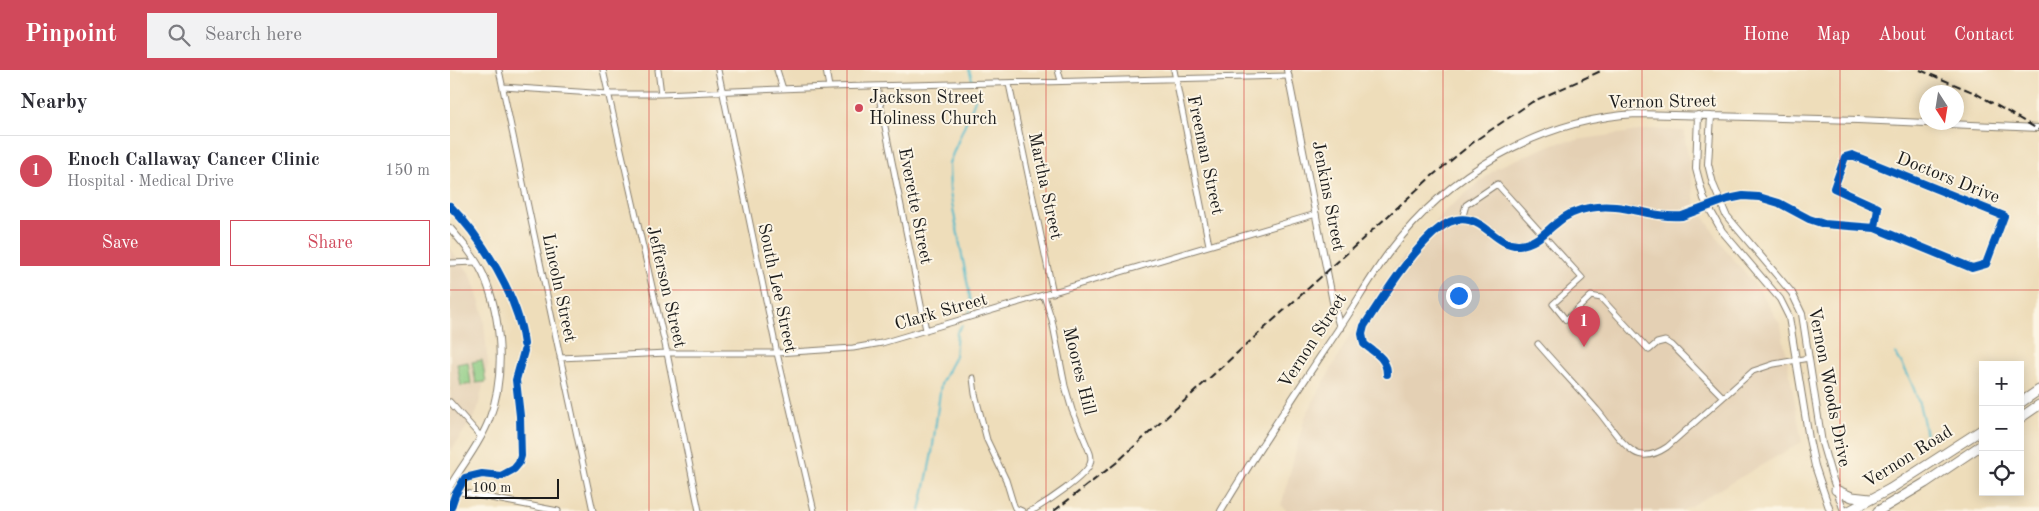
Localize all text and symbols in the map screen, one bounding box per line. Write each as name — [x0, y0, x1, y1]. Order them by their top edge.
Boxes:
search box — [147, 13, 497, 58]
icon: search — [165, 21, 193, 49]
text: Pinpoint — [25, 23, 117, 47]
text: Search here — [205, 26, 302, 45]
text: Home — [1743, 26, 1789, 44]
text: Map — [1817, 26, 1850, 44]
text: About — [1878, 26, 1926, 44]
text: Contact — [1954, 26, 2014, 44]
north arrow — [1919, 85, 1964, 130]
place label: Jackson Street Holiness Church — [869, 89, 997, 128]
text: Nearby — [20, 92, 88, 113]
street label: Vernon Street — [1607, 92, 1717, 112]
street label: Freeman Street — [1184, 94, 1226, 216]
marker: Jackson Street Holiness Church — [853, 102, 865, 114]
street label: Martha Street — [1025, 131, 1065, 241]
street label: Jenkins Street — [1308, 139, 1348, 253]
street label: Everette Street — [895, 146, 935, 266]
street label: Doctors Drive — [1894, 149, 2002, 207]
text: Enoch Callaway Cancer Clinic — [67, 151, 320, 170]
text: 1 — [31, 163, 41, 179]
text: 150 m — [385, 163, 430, 179]
text: Hospital · Medical Drive — [67, 174, 234, 190]
button: Save — [20, 220, 220, 266]
button: Share — [230, 220, 430, 266]
street label: South Lee Street — [754, 221, 800, 355]
street label: Jefferson Street — [643, 224, 689, 350]
street label: Lincoln Street — [539, 232, 579, 344]
your location — [1446, 283, 1472, 309]
street label: Clark Street — [893, 290, 989, 334]
street label: Vernon Street — [1276, 290, 1350, 392]
pin: 1 — [1568, 306, 1600, 347]
street label: Vernon Woods Drive — [1805, 306, 1853, 468]
street label: Moores Hill — [1059, 325, 1099, 417]
map controls — [1979, 361, 2024, 496]
button: + — [1979, 361, 2024, 406]
button: − — [1979, 406, 2024, 451]
street label: Vernon Road — [1860, 423, 1956, 491]
button: locate — [1979, 451, 2024, 496]
scale bar — [465, 476, 559, 499]
text: 100 m — [472, 481, 511, 495]

